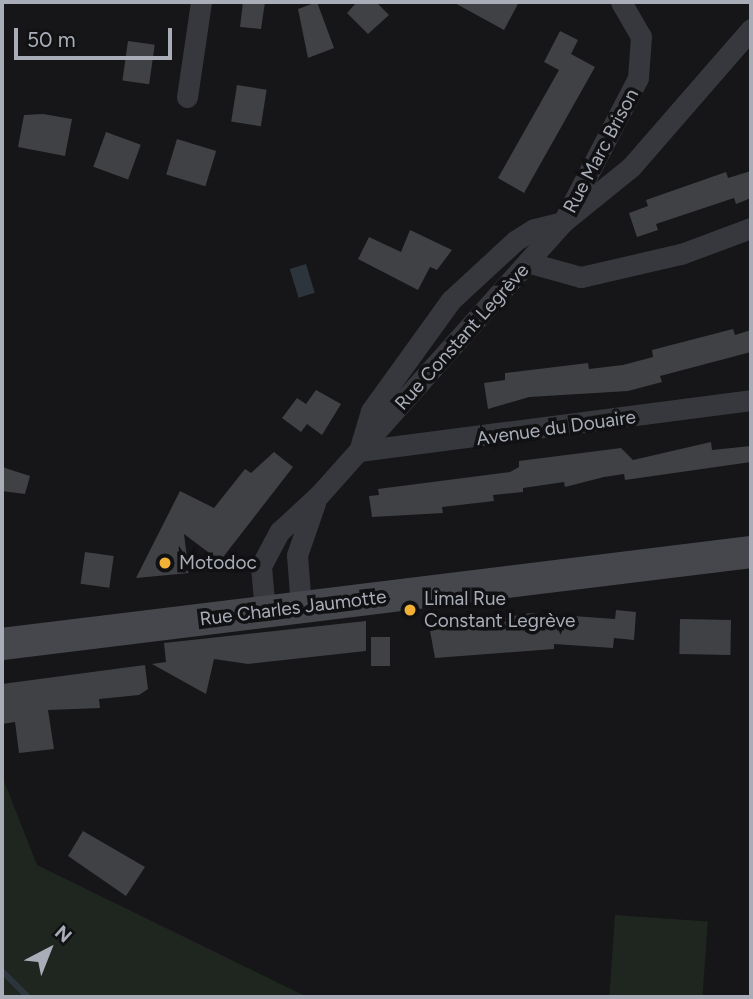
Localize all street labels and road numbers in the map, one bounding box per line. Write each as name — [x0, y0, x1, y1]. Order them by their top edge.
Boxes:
street label: Rue Marc Brison — [559, 85, 643, 217]
street label: Rue Constant Legrève — [390, 259, 534, 415]
street label: Avenue du Douaire — [475, 406, 637, 450]
street label: Rue Charles Jaumotte — [198, 585, 388, 631]

